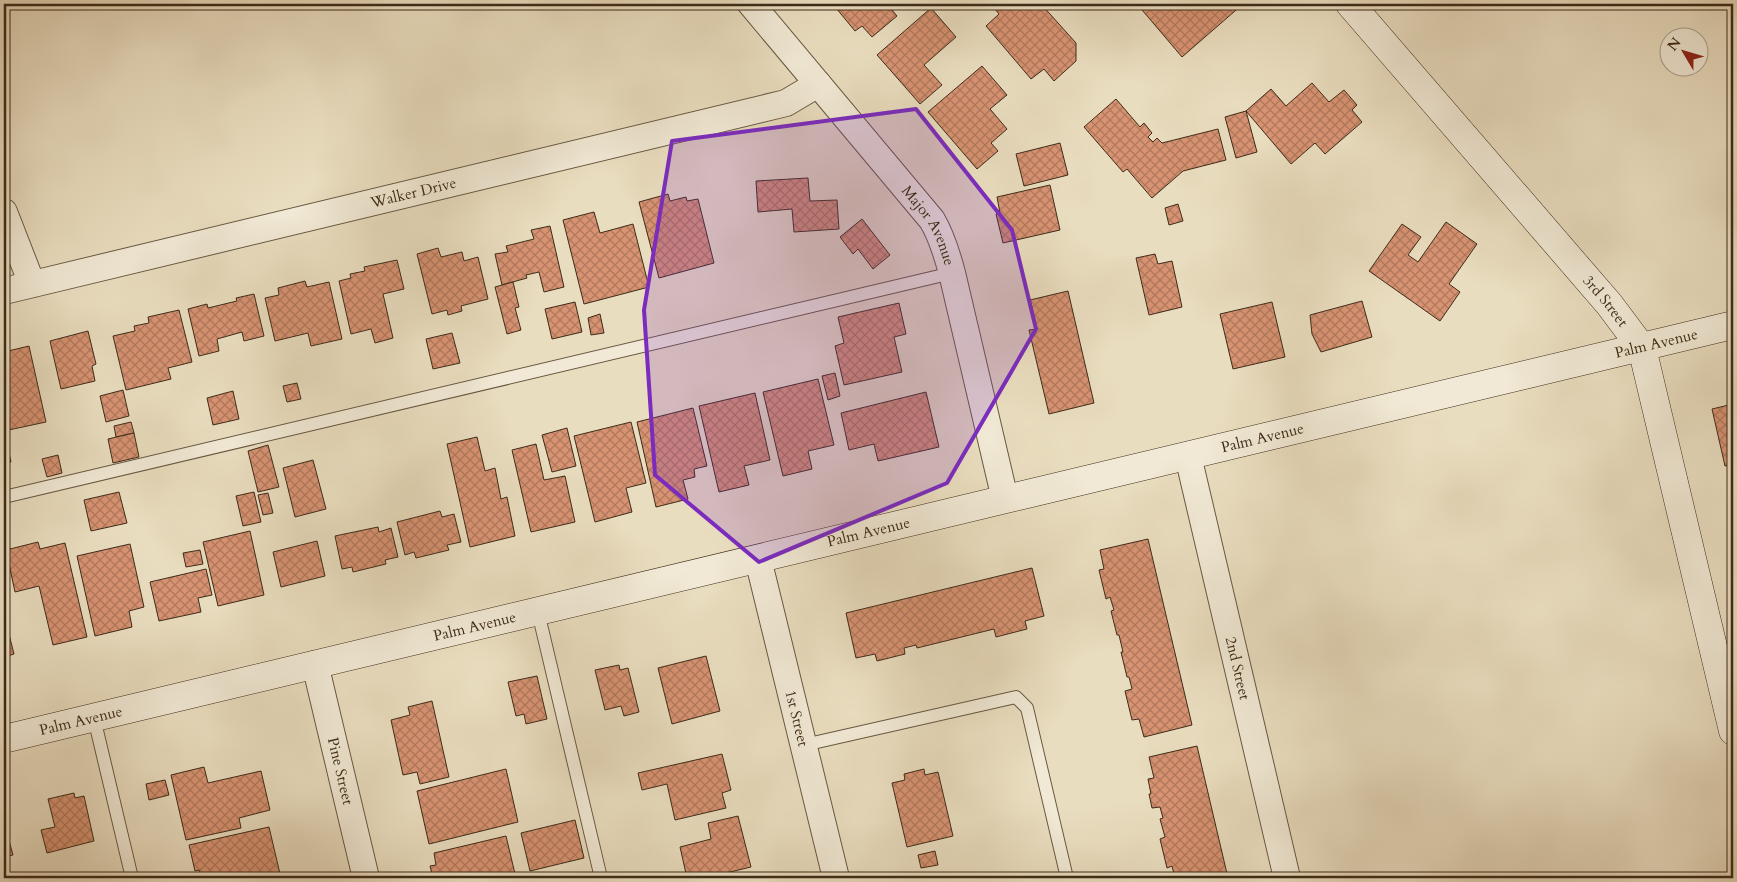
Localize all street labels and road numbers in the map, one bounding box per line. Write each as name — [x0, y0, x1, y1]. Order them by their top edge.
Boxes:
street label: Walker Drive — [367, 173, 458, 213]
street label: Major Avenue — [897, 181, 960, 268]
street label: 3rd Street — [1579, 271, 1633, 331]
street label: Palm Avenue — [1613, 324, 1700, 363]
street label: Palm Avenue — [1219, 418, 1306, 457]
street label: Palm Avenue — [825, 512, 912, 552]
street label: Palm Avenue — [431, 607, 518, 646]
street label: 2nd Street — [1221, 635, 1255, 702]
street label: 1st Street — [780, 688, 814, 749]
street label: Palm Avenue — [37, 701, 124, 740]
street label: Pine Street — [323, 735, 358, 807]

